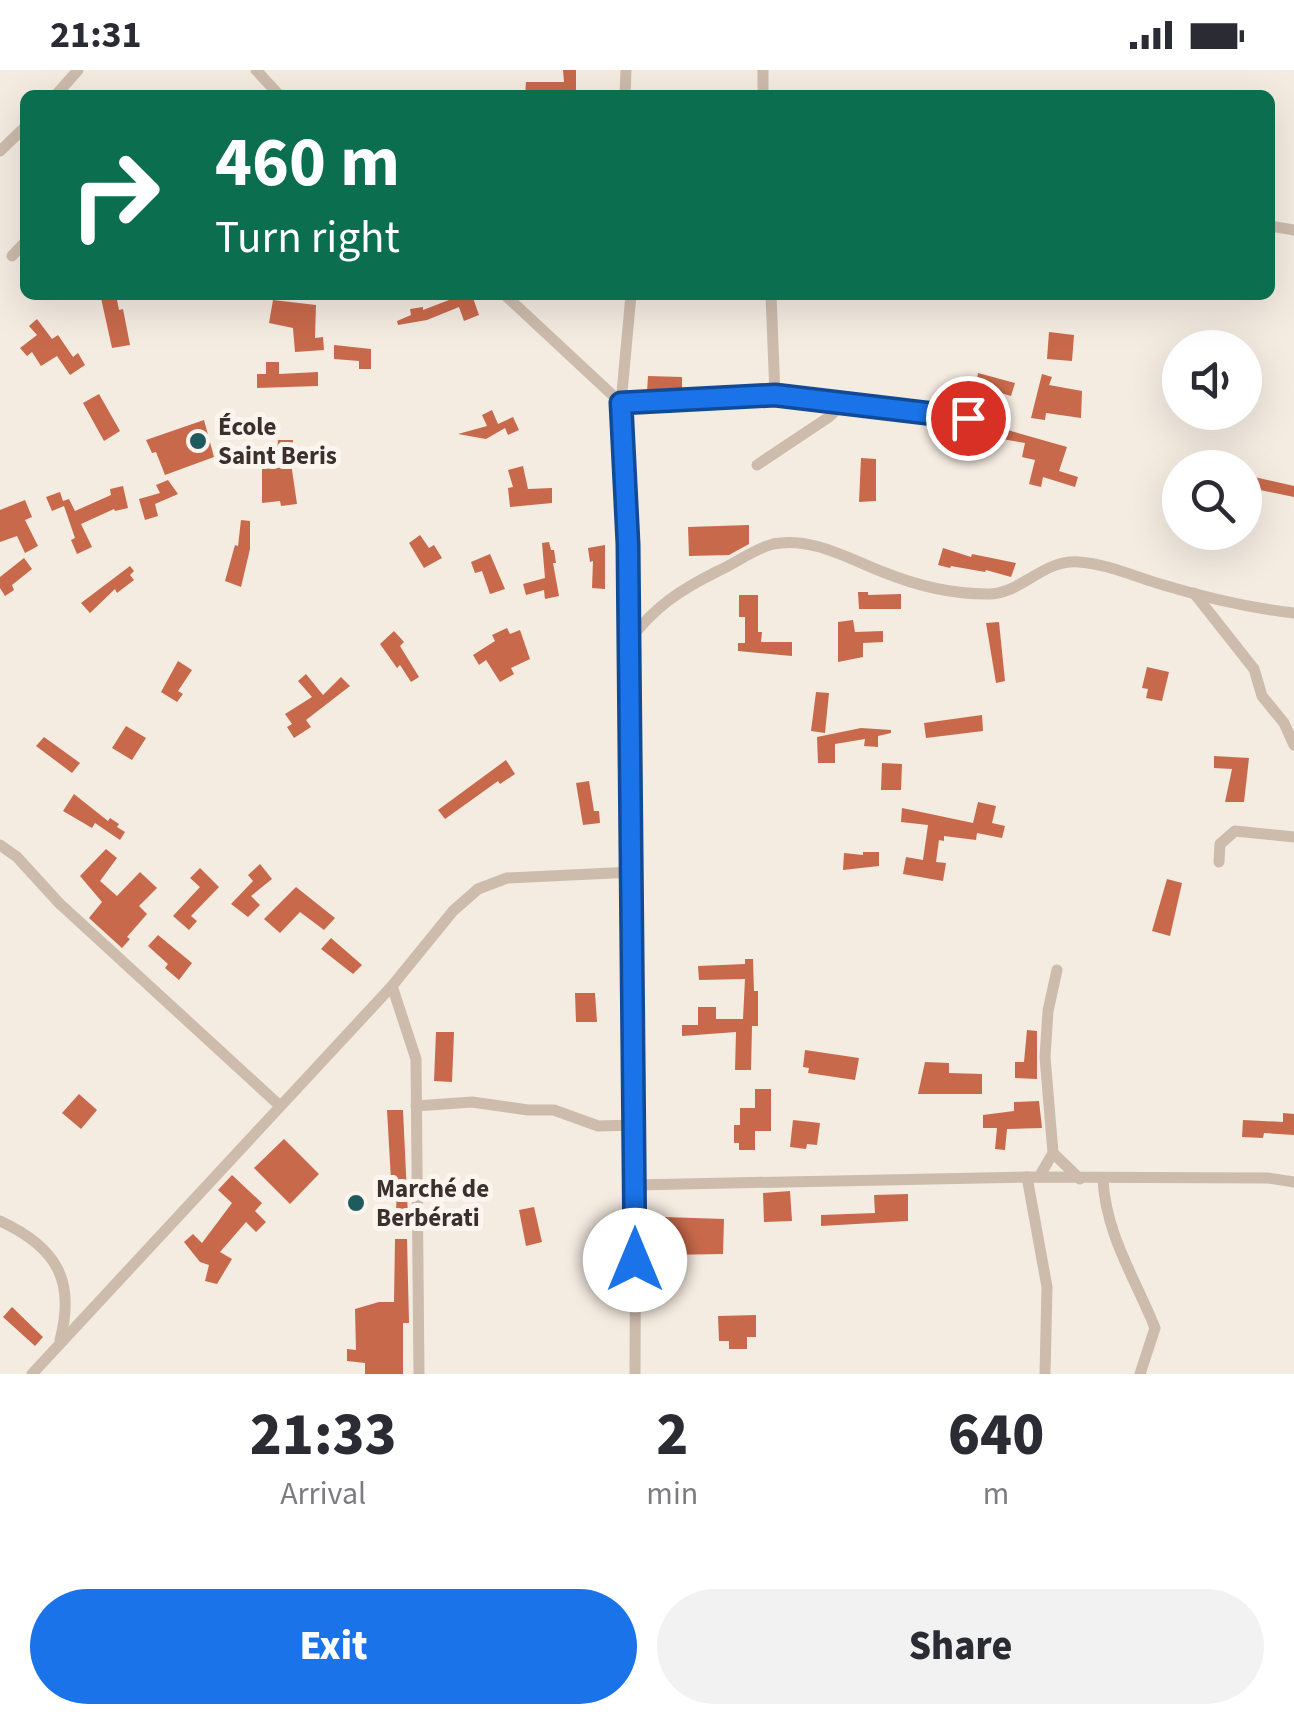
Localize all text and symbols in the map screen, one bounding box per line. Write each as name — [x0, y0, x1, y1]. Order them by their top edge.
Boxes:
text: 21:31 — [50, 8, 142, 62]
text: 460 m — [215, 113, 400, 213]
icon: right — [50, 130, 180, 260]
text: Turn right — [215, 206, 400, 270]
map controls — [1162, 330, 1262, 550]
button: sound — [1162, 330, 1262, 430]
pin — [926, 376, 1011, 461]
icon: arrive — [941, 391, 996, 446]
place label: École Saint Beris — [218, 409, 337, 474]
marker: École Saint Beris — [187, 430, 209, 452]
button: search — [1162, 450, 1262, 550]
place label: Marché de Berbérati — [376, 1171, 489, 1236]
marker: Marché de Berbérati — [345, 1192, 367, 1214]
position arrow — [583, 1208, 687, 1312]
text: 21:33 — [250, 1393, 397, 1478]
text: 2 — [656, 1393, 688, 1478]
text: 640 — [948, 1393, 1044, 1478]
text: Arrival — [280, 1471, 366, 1517]
text: min — [646, 1471, 698, 1517]
text: m — [983, 1471, 1009, 1517]
button: Exit — [30, 1589, 637, 1704]
button: Share — [657, 1589, 1264, 1704]

